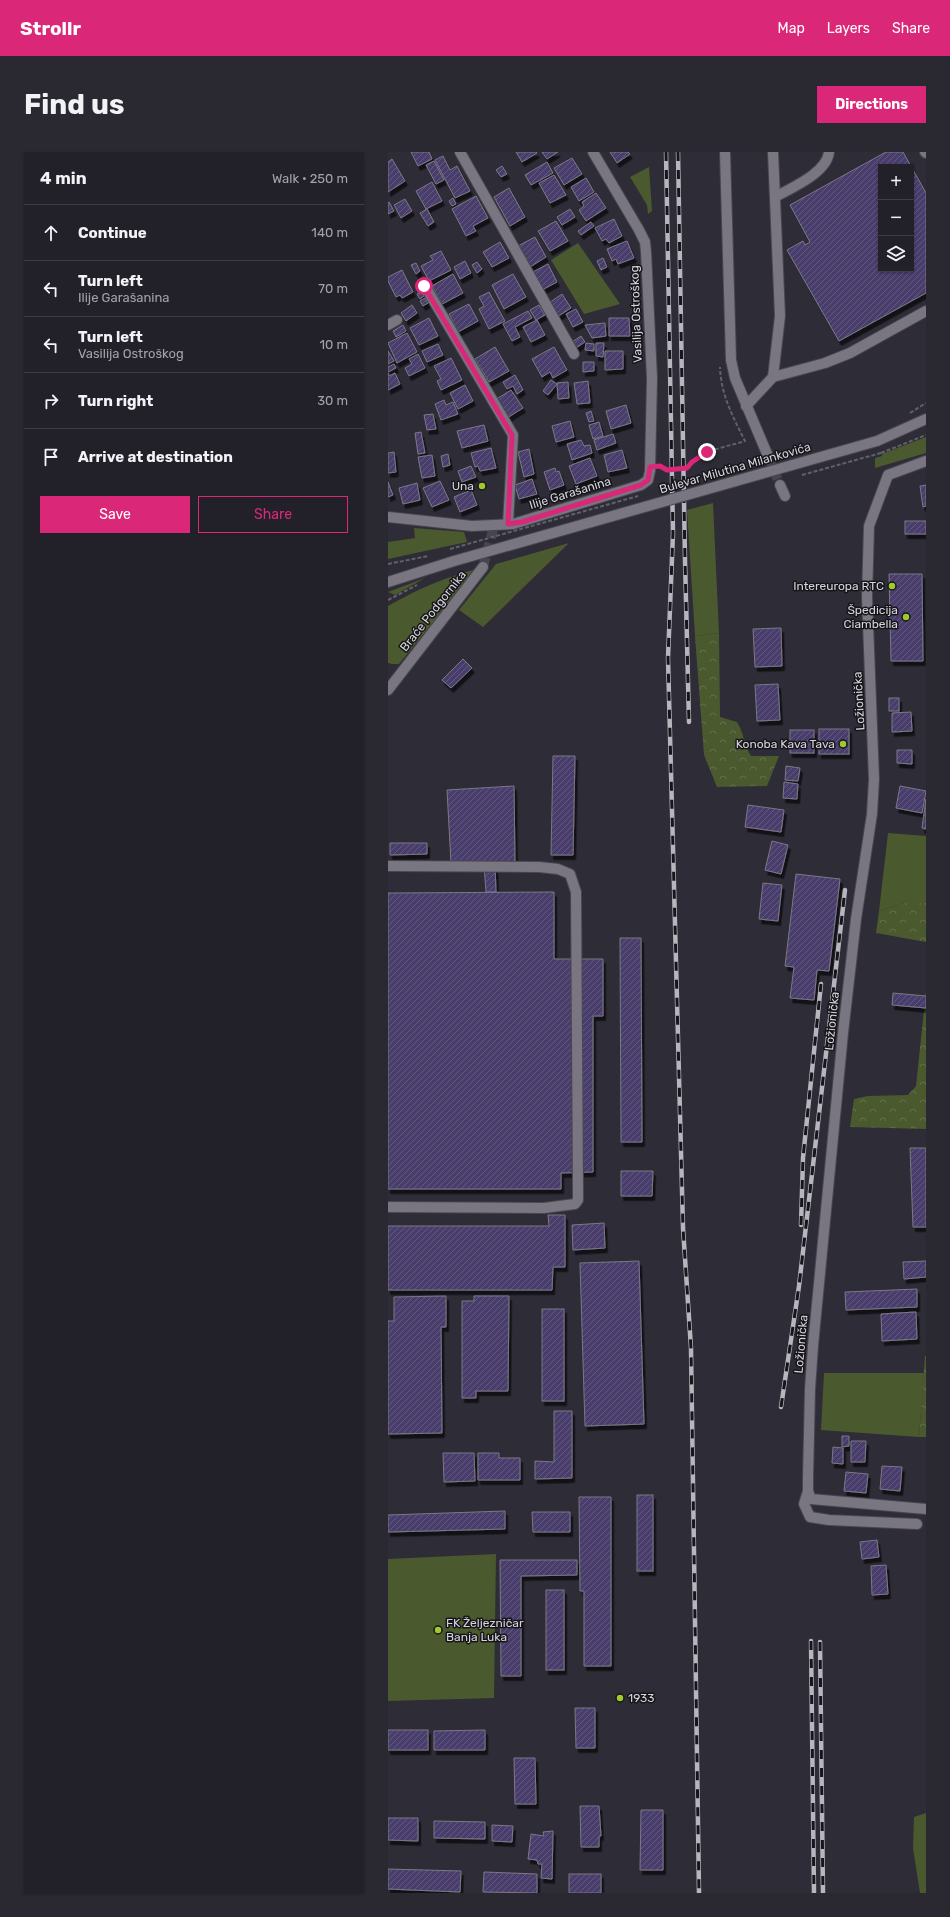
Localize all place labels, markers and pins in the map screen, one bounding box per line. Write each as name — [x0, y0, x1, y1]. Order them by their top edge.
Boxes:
place label: Una — [452, 479, 474, 493]
marker: Una — [477, 481, 487, 491]
place label: Intereuropa RTC — [793, 579, 884, 593]
marker: Intereuropa RTC — [887, 581, 897, 591]
place label: Špedicija Ciambella — [843, 603, 898, 631]
marker: Špedicija Ciambella — [901, 612, 911, 622]
place label: Konoba Kava Tava — [736, 737, 835, 751]
marker: Konoba Kava Tava — [838, 739, 848, 749]
place label: FK Željezničar Banja Luka — [446, 1616, 524, 1644]
marker: FK Željezničar Banja Luka — [433, 1625, 443, 1635]
place label: 1933 — [628, 1691, 655, 1705]
marker: 1933 — [615, 1693, 625, 1703]

